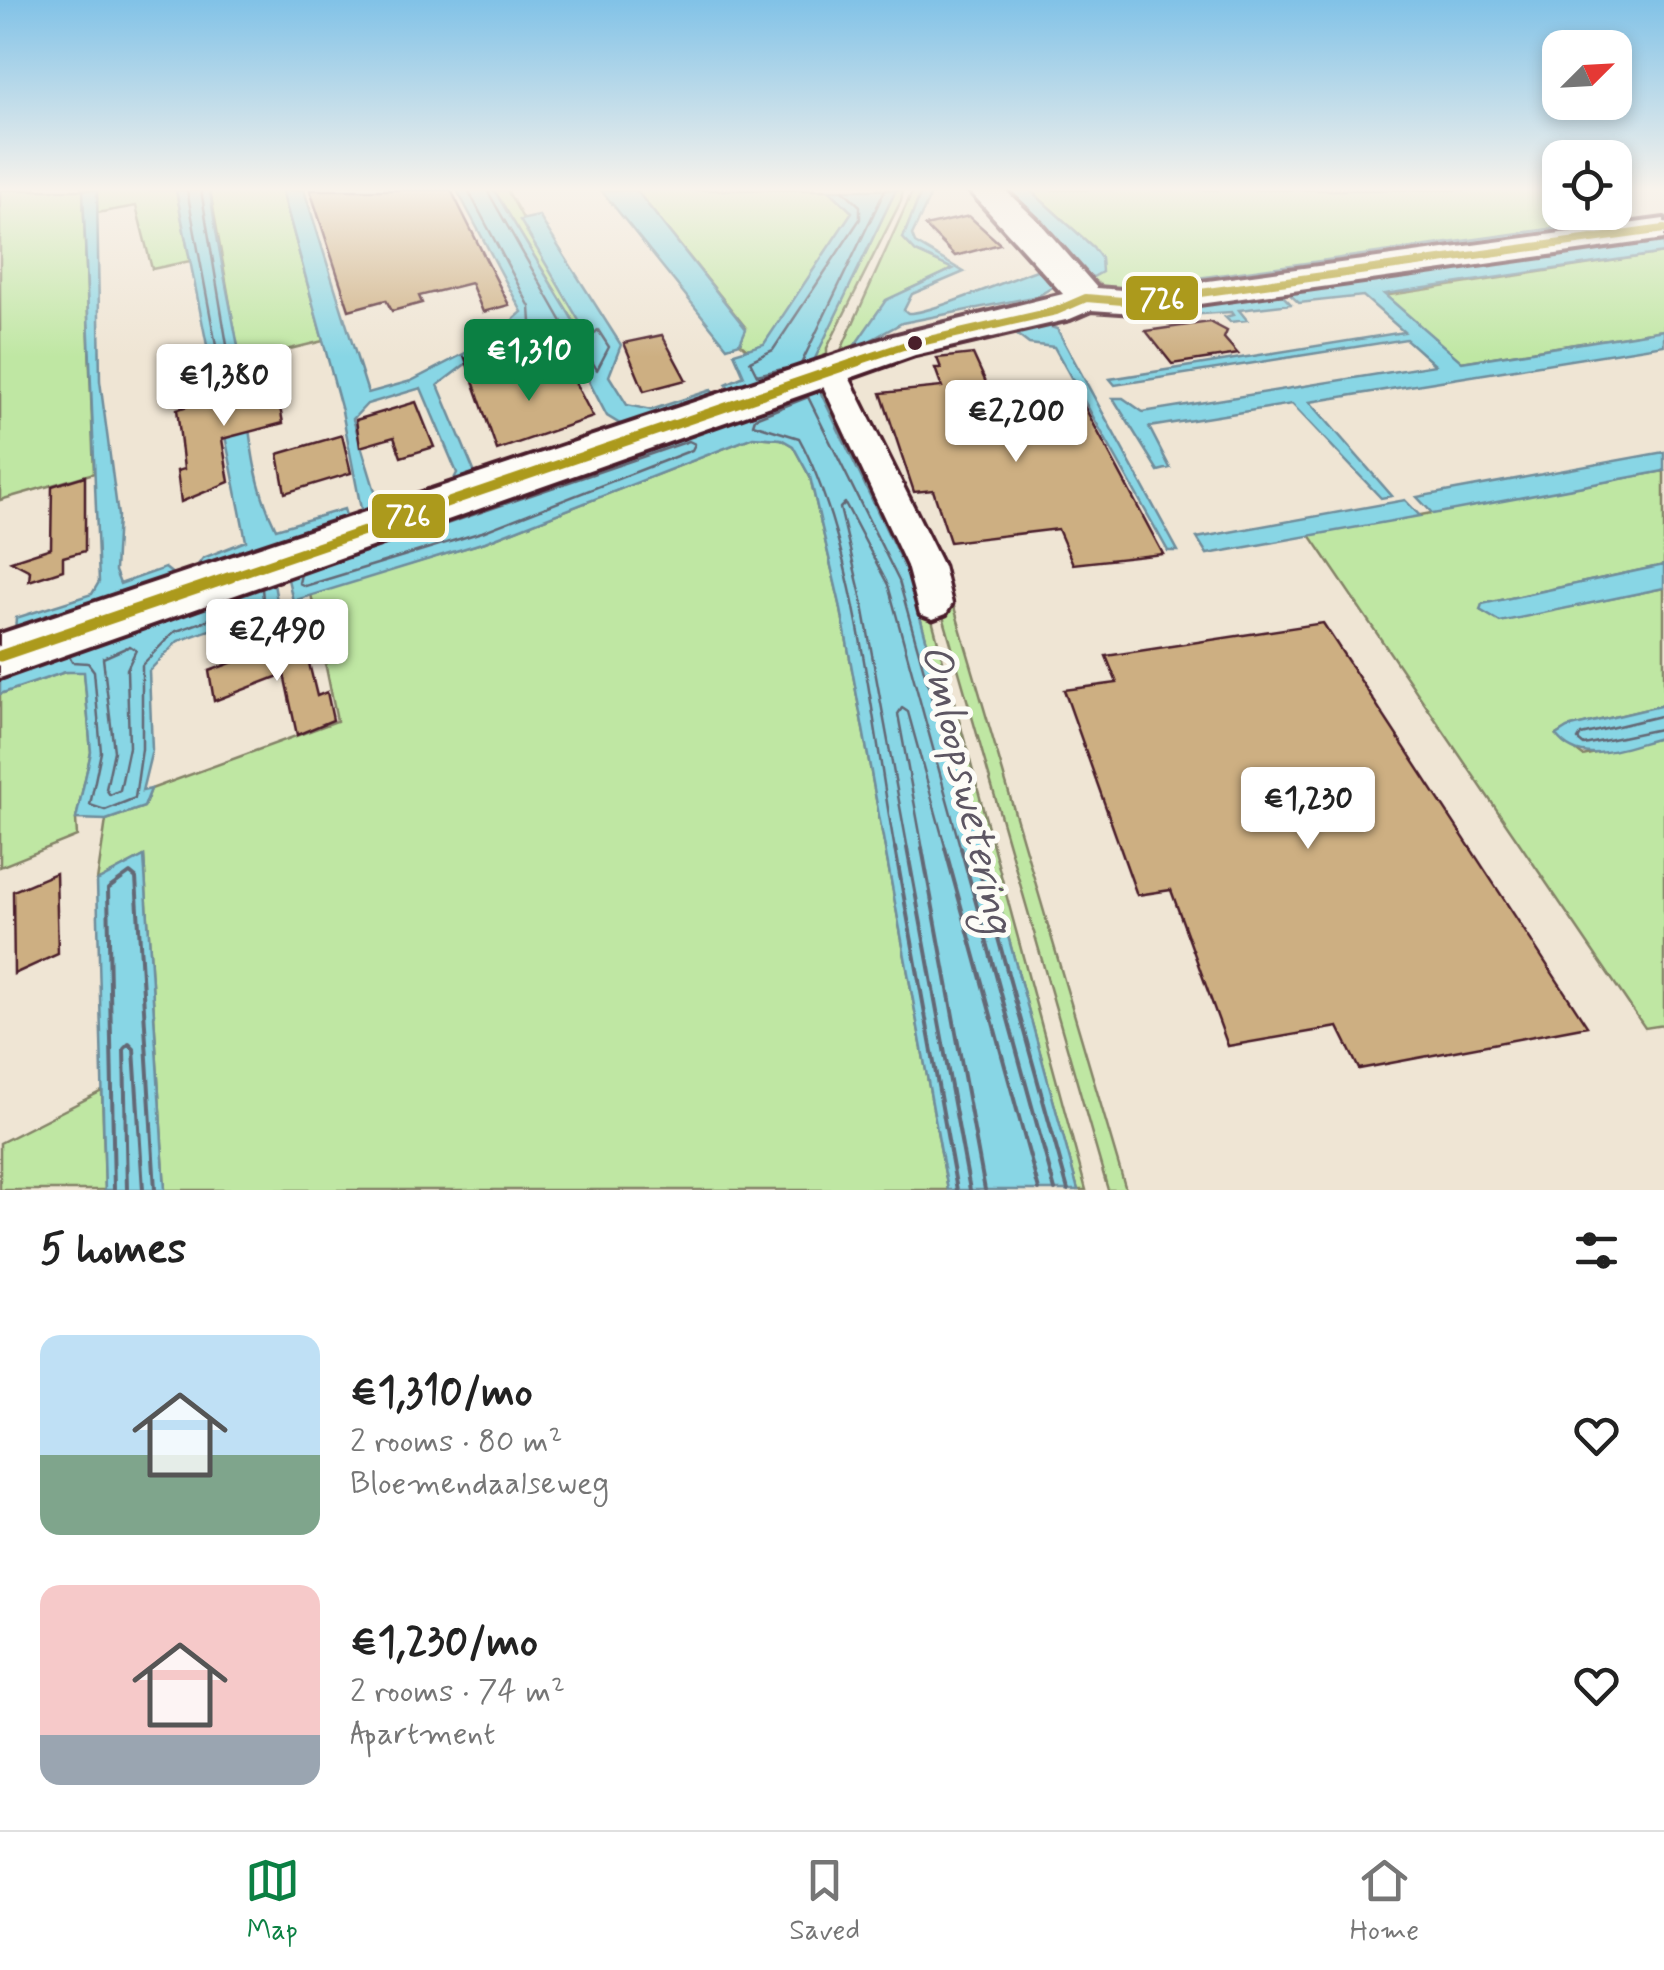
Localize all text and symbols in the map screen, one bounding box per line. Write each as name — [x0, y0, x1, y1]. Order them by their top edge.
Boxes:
north arrow — [1542, 30, 1632, 120]
map controls — [1542, 30, 1632, 230]
button: locate — [1542, 140, 1632, 230]
line badge: 726 — [1124, 274, 1200, 322]
text: 726 — [1140, 282, 1184, 319]
pin: €1,310 — [448, 319, 610, 404]
text: €1,310 — [486, 330, 572, 372]
unlabelled marker — [905, 333, 925, 353]
pin: €1,380 — [143, 344, 305, 429]
text: €1,380 — [179, 355, 269, 397]
pin: €2,200 — [935, 380, 1097, 465]
text: €2,200 — [967, 391, 1065, 433]
line badge: 726 — [370, 492, 447, 540]
text: 726 — [386, 499, 430, 536]
pin: €2,490 — [196, 599, 358, 684]
text: €2,490 — [228, 610, 326, 652]
water label: Omloopswetering — [902, 639, 1026, 942]
pin: €1,230 — [1227, 767, 1389, 852]
text: €1,230 — [1263, 778, 1353, 820]
text: 5 homes — [40, 1223, 186, 1278]
icon: filters — [1569, 1223, 1624, 1278]
text: €1,310/mo — [350, 1366, 533, 1421]
icon: home — [120, 1375, 240, 1495]
icon: heart — [1569, 1408, 1624, 1463]
text: 2 rooms · 80 m² — [350, 1421, 563, 1463]
text: Bloemendaalseweg — [350, 1463, 609, 1505]
text: €1,230/mo — [350, 1616, 538, 1671]
icon: home — [120, 1625, 240, 1745]
icon: heart — [1569, 1658, 1624, 1713]
text: 2 rooms · 74 m² — [350, 1671, 565, 1713]
text: Apartment — [350, 1713, 495, 1755]
tab: Map — [245, 1853, 300, 1950]
tab: Saved — [789, 1853, 860, 1950]
tab: Home — [1350, 1853, 1419, 1950]

